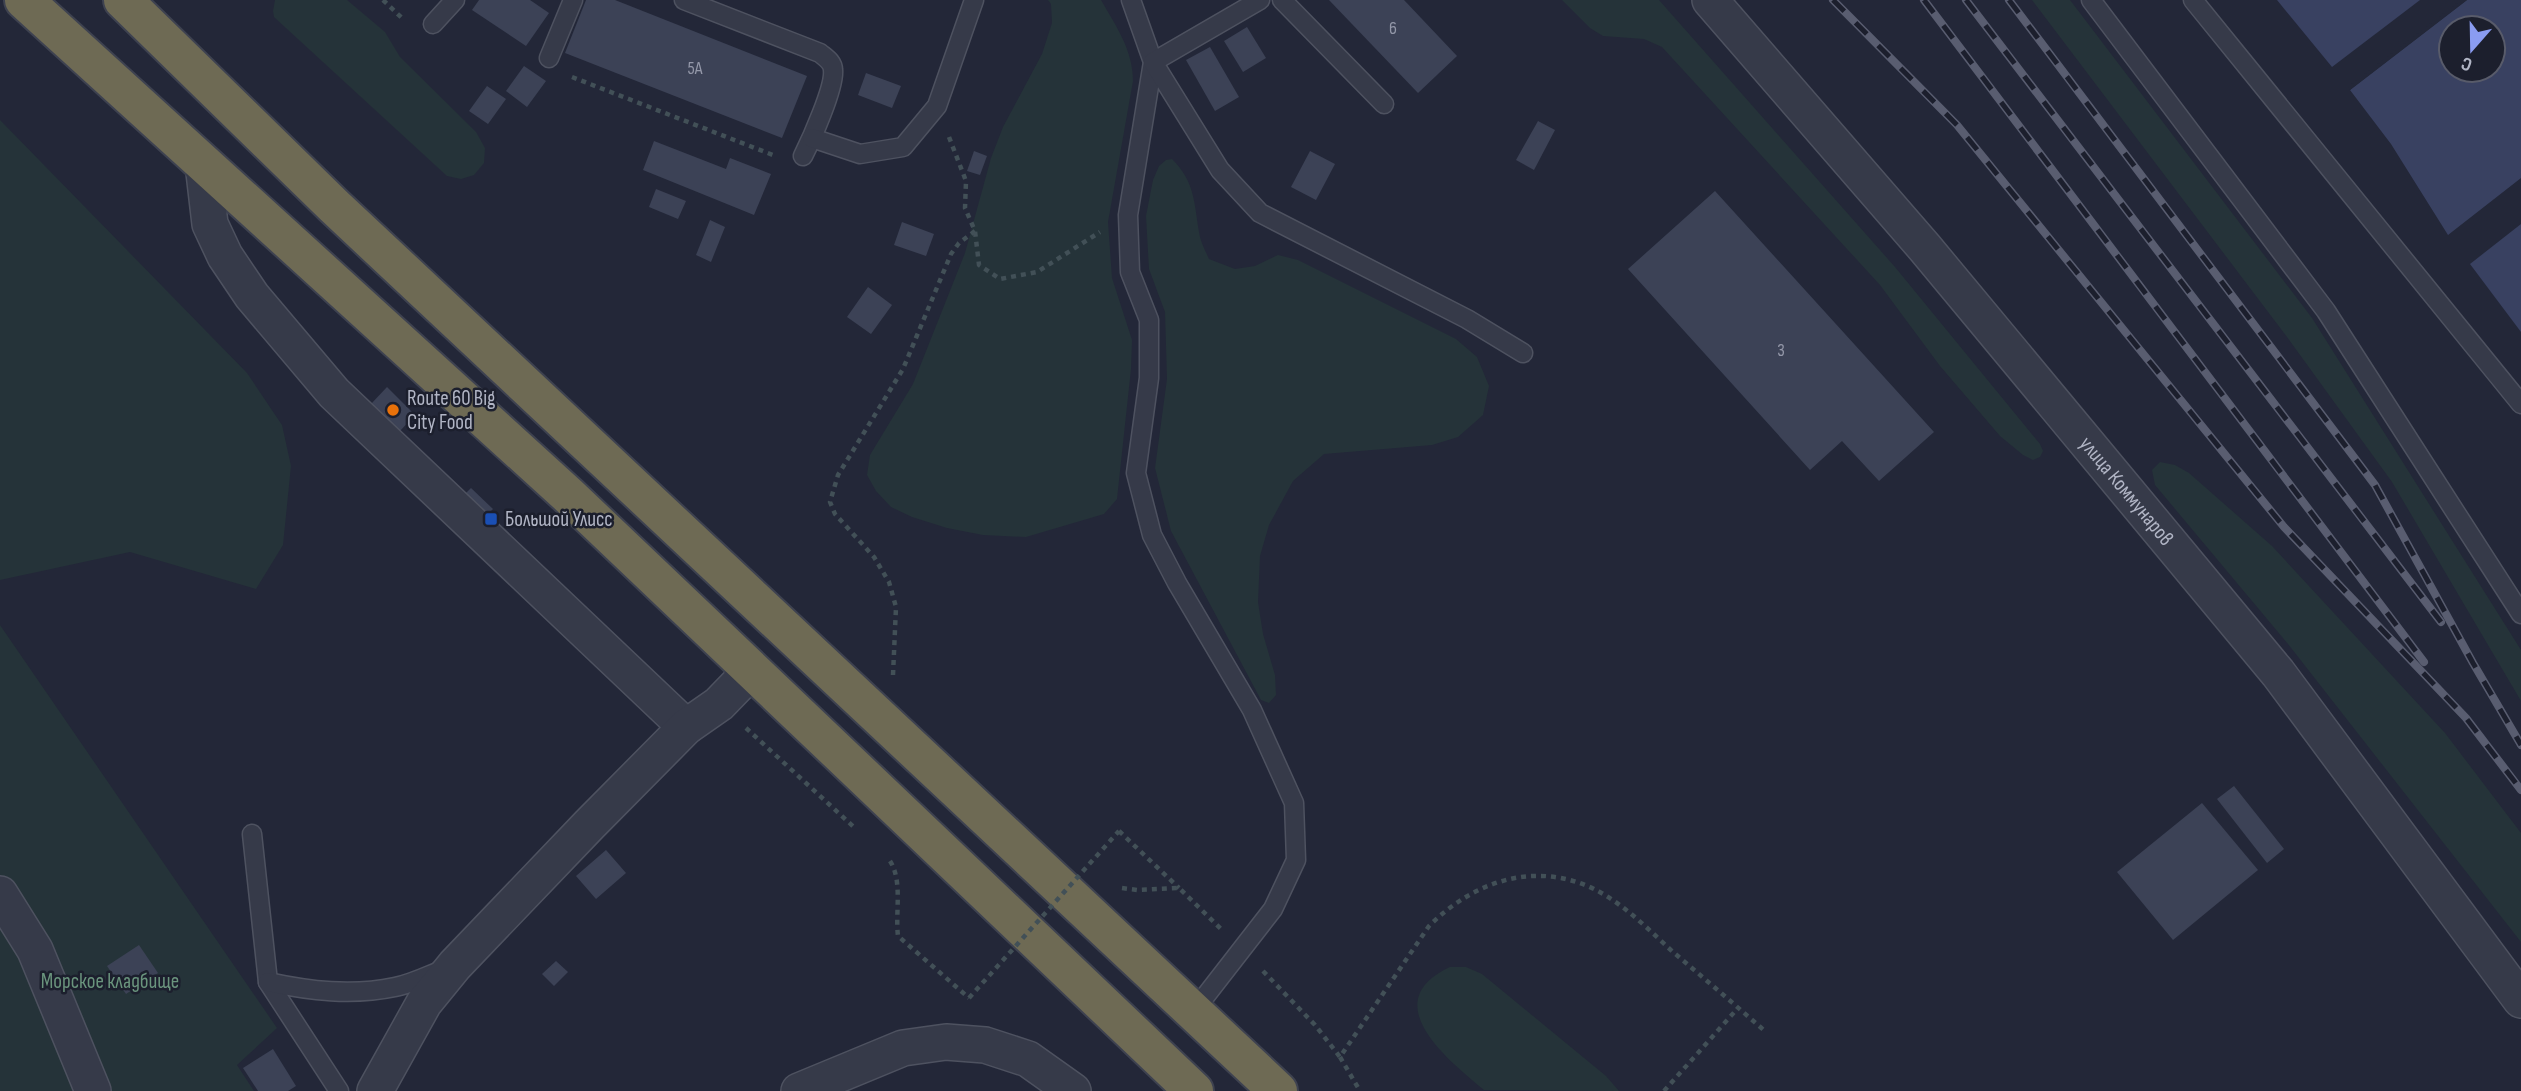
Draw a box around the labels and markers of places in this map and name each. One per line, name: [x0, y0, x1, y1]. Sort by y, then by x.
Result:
place label: Route 60 Big City Food: [407, 386, 496, 435]
marker: Route 60 Big City Food: [385, 402, 401, 418]
place label: Большой Улисс: [505, 507, 613, 532]
marker: Большой Улисс: [483, 511, 499, 527]

